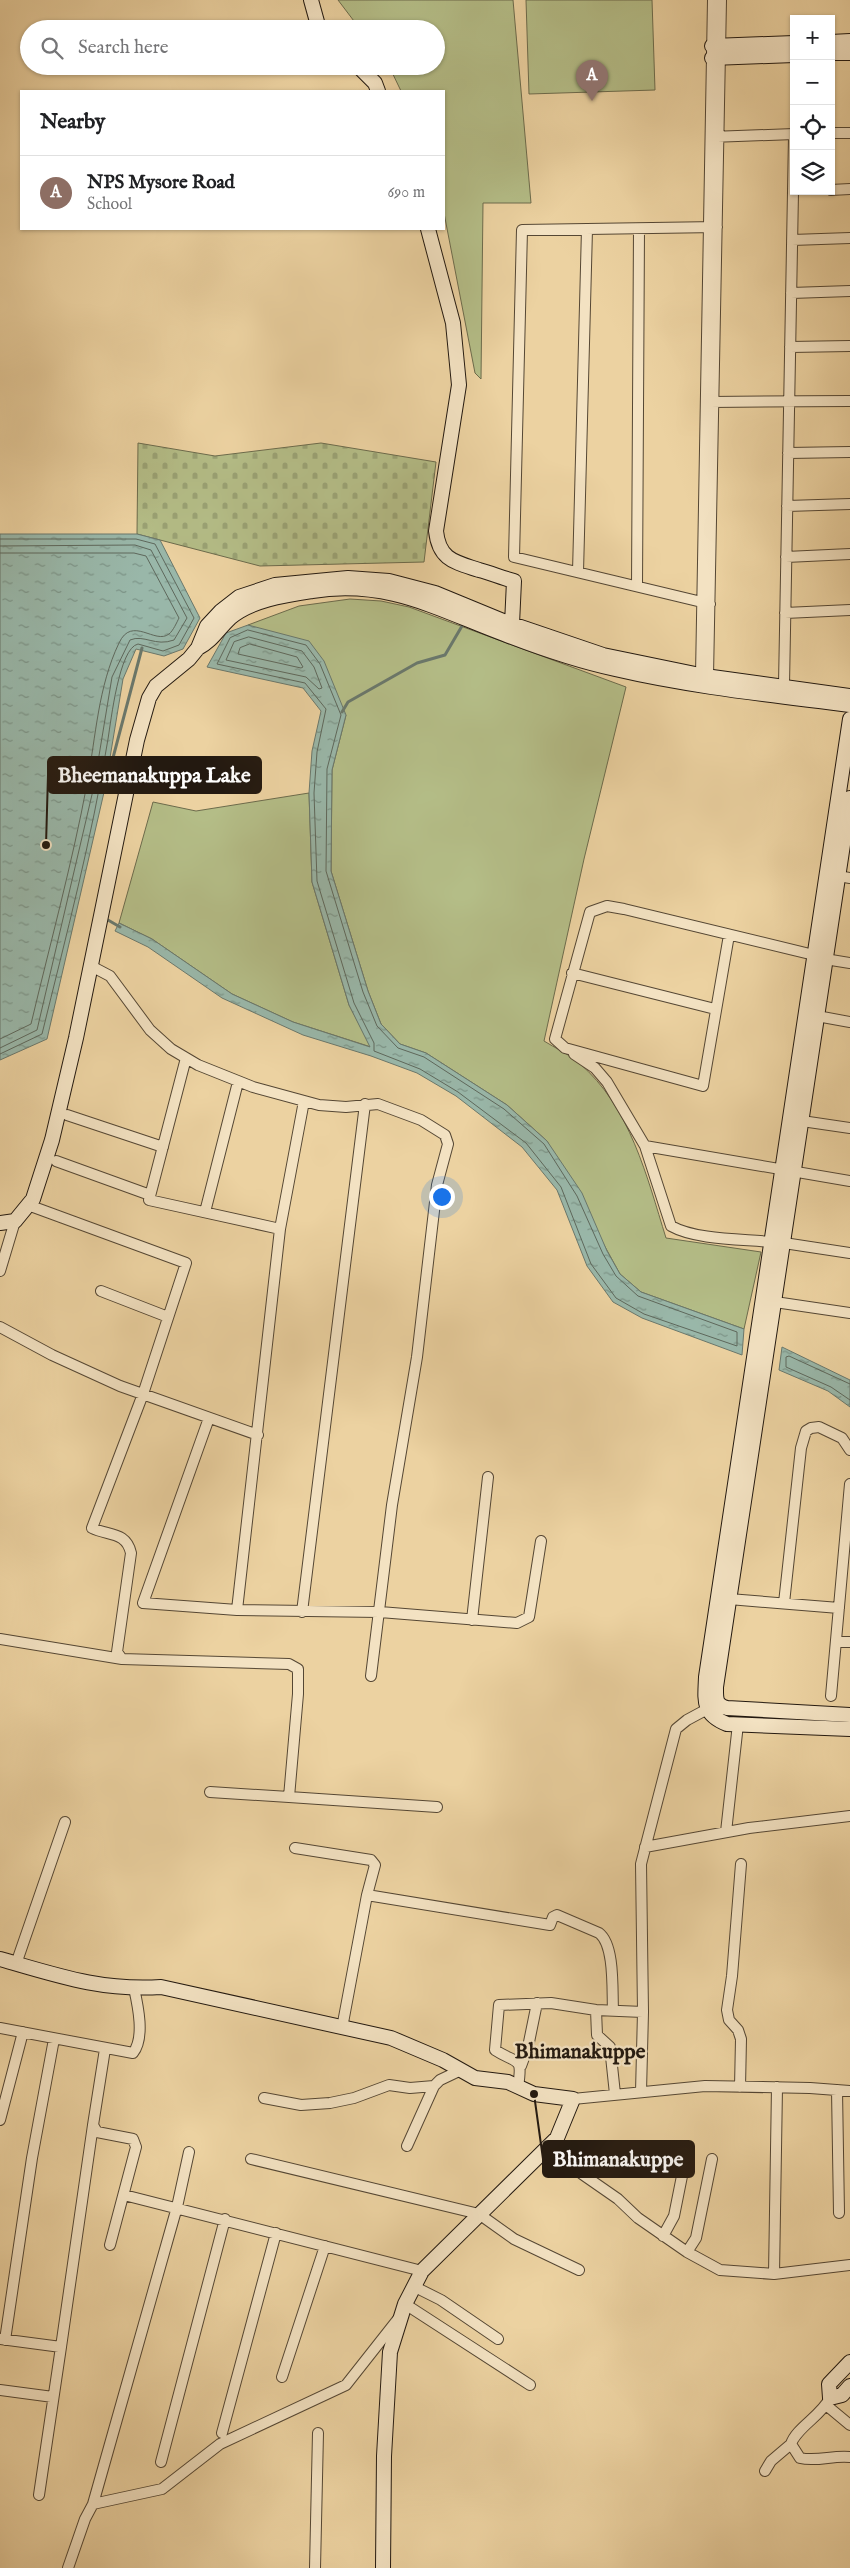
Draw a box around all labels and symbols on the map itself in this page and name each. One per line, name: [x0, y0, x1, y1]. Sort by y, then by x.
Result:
pin: A: [576, 60, 608, 101]
callout: Bheemanakuppa Lake: [48, 757, 261, 793]
text: Bheemanakuppa Lake: [57, 763, 251, 790]
your location: [429, 1184, 455, 1210]
district label: Bhimanakuppe: [515, 2039, 646, 2066]
callout: Bhimanakuppe: [543, 2141, 694, 2177]
text: Bhimanakuppe: [553, 2147, 684, 2174]

